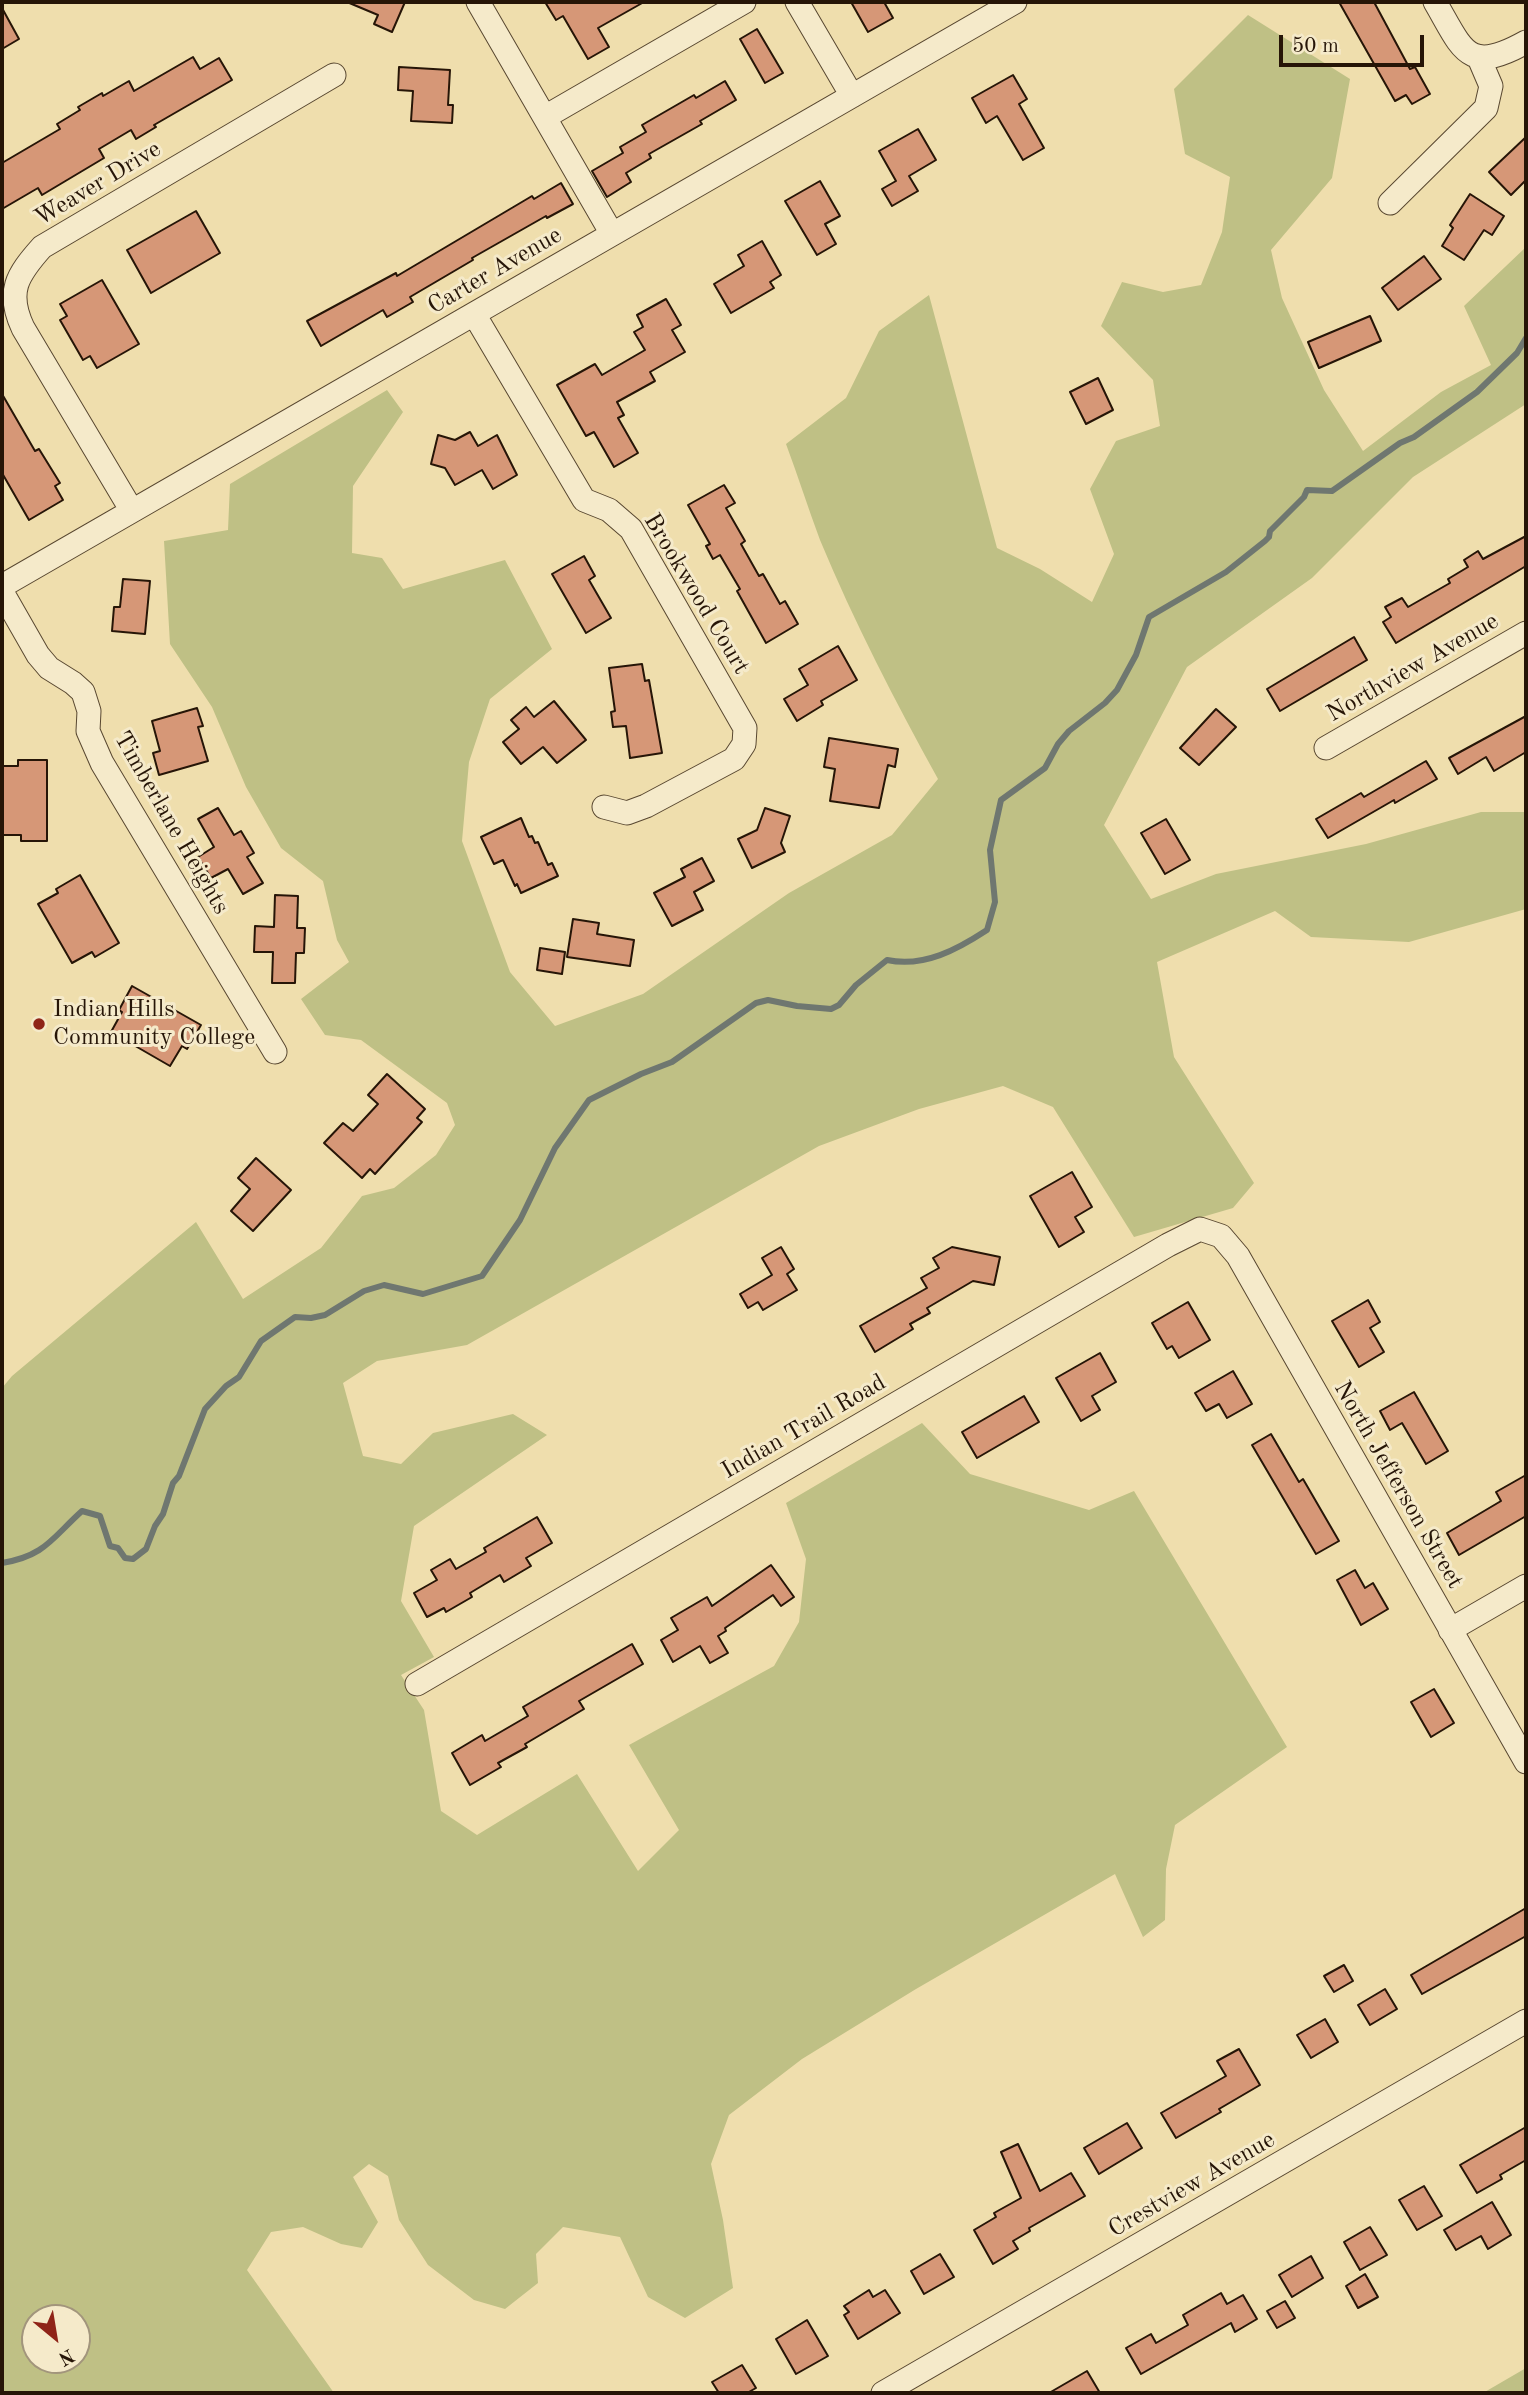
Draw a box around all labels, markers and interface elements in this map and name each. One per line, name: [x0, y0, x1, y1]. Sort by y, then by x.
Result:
scale bar: [1283, 21, 1428, 65]
text: 50 m: [1292, 36, 1339, 57]
street label: Weaver Drive: [30, 135, 166, 233]
street label: Carter Avenue: [423, 221, 567, 321]
street label: Brookwood Court: [637, 508, 755, 680]
street label: Northview Avenue: [1322, 607, 1504, 729]
street label: Timberlane Heights: [107, 727, 235, 919]
place label: Indian Hills Community College: [53, 996, 255, 1052]
marker: Indian Hills Community College: [31, 1016, 47, 1032]
street label: Indian Trail Road: [717, 1368, 891, 1486]
street label: North Jefferson Street: [1327, 1376, 1469, 1594]
street label: Crestview Avenue: [1104, 2126, 1280, 2244]
north arrow: [21, 2304, 91, 2374]
text: N: [55, 2344, 77, 2368]

